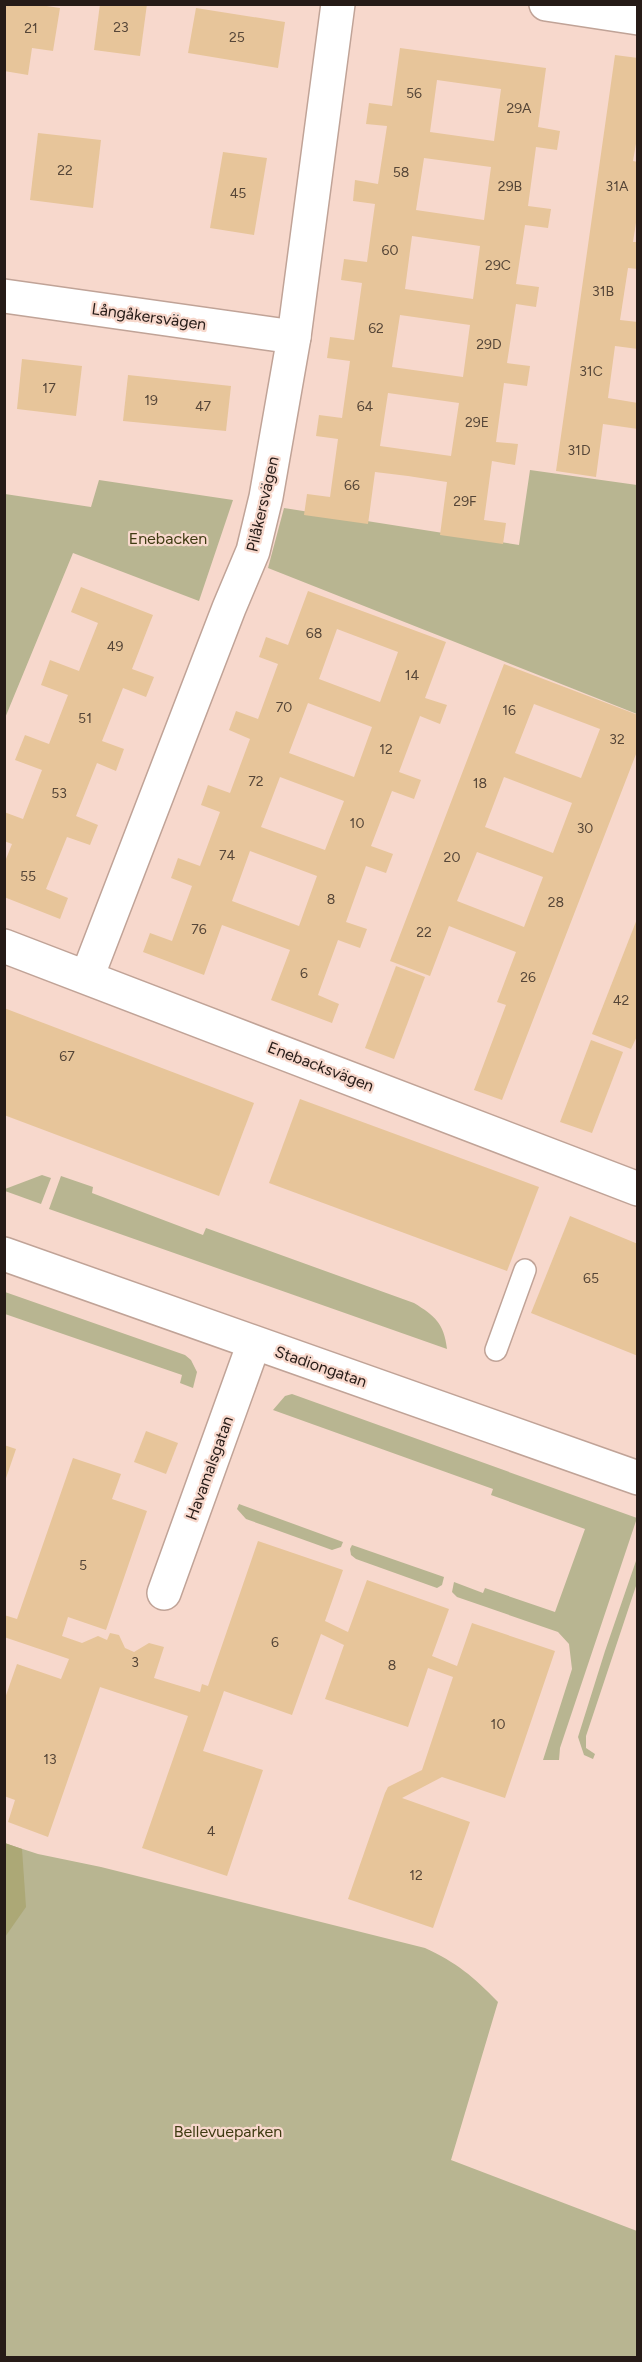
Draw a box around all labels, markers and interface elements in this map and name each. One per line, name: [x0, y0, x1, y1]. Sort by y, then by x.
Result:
house number: 23: [113, 19, 129, 36]
house number: 21: [24, 20, 38, 37]
house number: 25: [229, 29, 245, 46]
house number: 56: [406, 85, 422, 102]
house number: 29A: [506, 100, 532, 117]
house number: 22: [57, 162, 73, 179]
house number: 58: [393, 164, 409, 181]
house number: 29B: [498, 178, 522, 195]
house number: 31A: [606, 178, 629, 195]
house number: 45: [230, 185, 246, 202]
house number: 60: [382, 242, 398, 259]
house number: 29C: [485, 257, 511, 274]
house number: 31B: [592, 283, 614, 300]
street label: Långåkersvägen: [90, 299, 208, 334]
house number: 62: [368, 320, 384, 337]
house number: 29D: [476, 336, 502, 353]
house number: 31C: [579, 363, 603, 380]
house number: 17: [42, 380, 56, 397]
house number: 19: [144, 392, 158, 409]
house number: 47: [195, 398, 212, 415]
house number: 64: [357, 398, 374, 415]
house number: 29E: [465, 414, 489, 431]
house number: 31D: [567, 442, 591, 459]
street label: Pilåkersvägen: [242, 454, 283, 554]
house number: 66: [344, 477, 360, 494]
house number: 29F: [453, 493, 477, 510]
park label: Enebacken: [129, 529, 207, 548]
house number: 68: [306, 625, 322, 642]
house number: 49: [107, 638, 123, 655]
house number: 14: [405, 667, 420, 684]
house number: 70: [276, 699, 292, 716]
house number: 16: [502, 702, 516, 719]
house number: 51: [78, 710, 92, 727]
house number: 32: [609, 731, 625, 748]
house number: 12: [379, 741, 393, 758]
house number: 72: [248, 773, 264, 790]
house number: 18: [473, 775, 487, 792]
house number: 53: [51, 785, 67, 802]
house number: 10: [350, 815, 364, 832]
house number: 30: [577, 820, 593, 837]
house number: 74: [219, 847, 235, 864]
house number: 20: [444, 849, 460, 866]
house number: 55: [20, 868, 36, 885]
house number: 8: [327, 891, 335, 908]
house number: 28: [548, 894, 564, 911]
house number: 76: [191, 921, 207, 938]
house number: 22: [416, 924, 432, 941]
house number: 6: [300, 965, 308, 982]
house number: 26: [520, 969, 536, 986]
house number: 42: [613, 992, 629, 1009]
street label: Enebacksvägen: [265, 1038, 377, 1095]
house number: 67: [59, 1048, 75, 1065]
house number: 65: [583, 1270, 599, 1287]
street label: Stadiongatan: [272, 1342, 369, 1391]
street label: Havamalsgatan: [182, 1413, 237, 1523]
house number: 5: [79, 1557, 87, 1574]
house number: 6: [271, 1634, 279, 1651]
house number: 3: [131, 1654, 139, 1671]
house number: 8: [388, 1657, 396, 1674]
house number: 10: [491, 1716, 505, 1733]
house number: 13: [43, 1751, 57, 1768]
house number: 4: [207, 1823, 216, 1840]
house number: 12: [409, 1867, 423, 1884]
park label: Bellevueparken: [174, 2122, 282, 2141]

